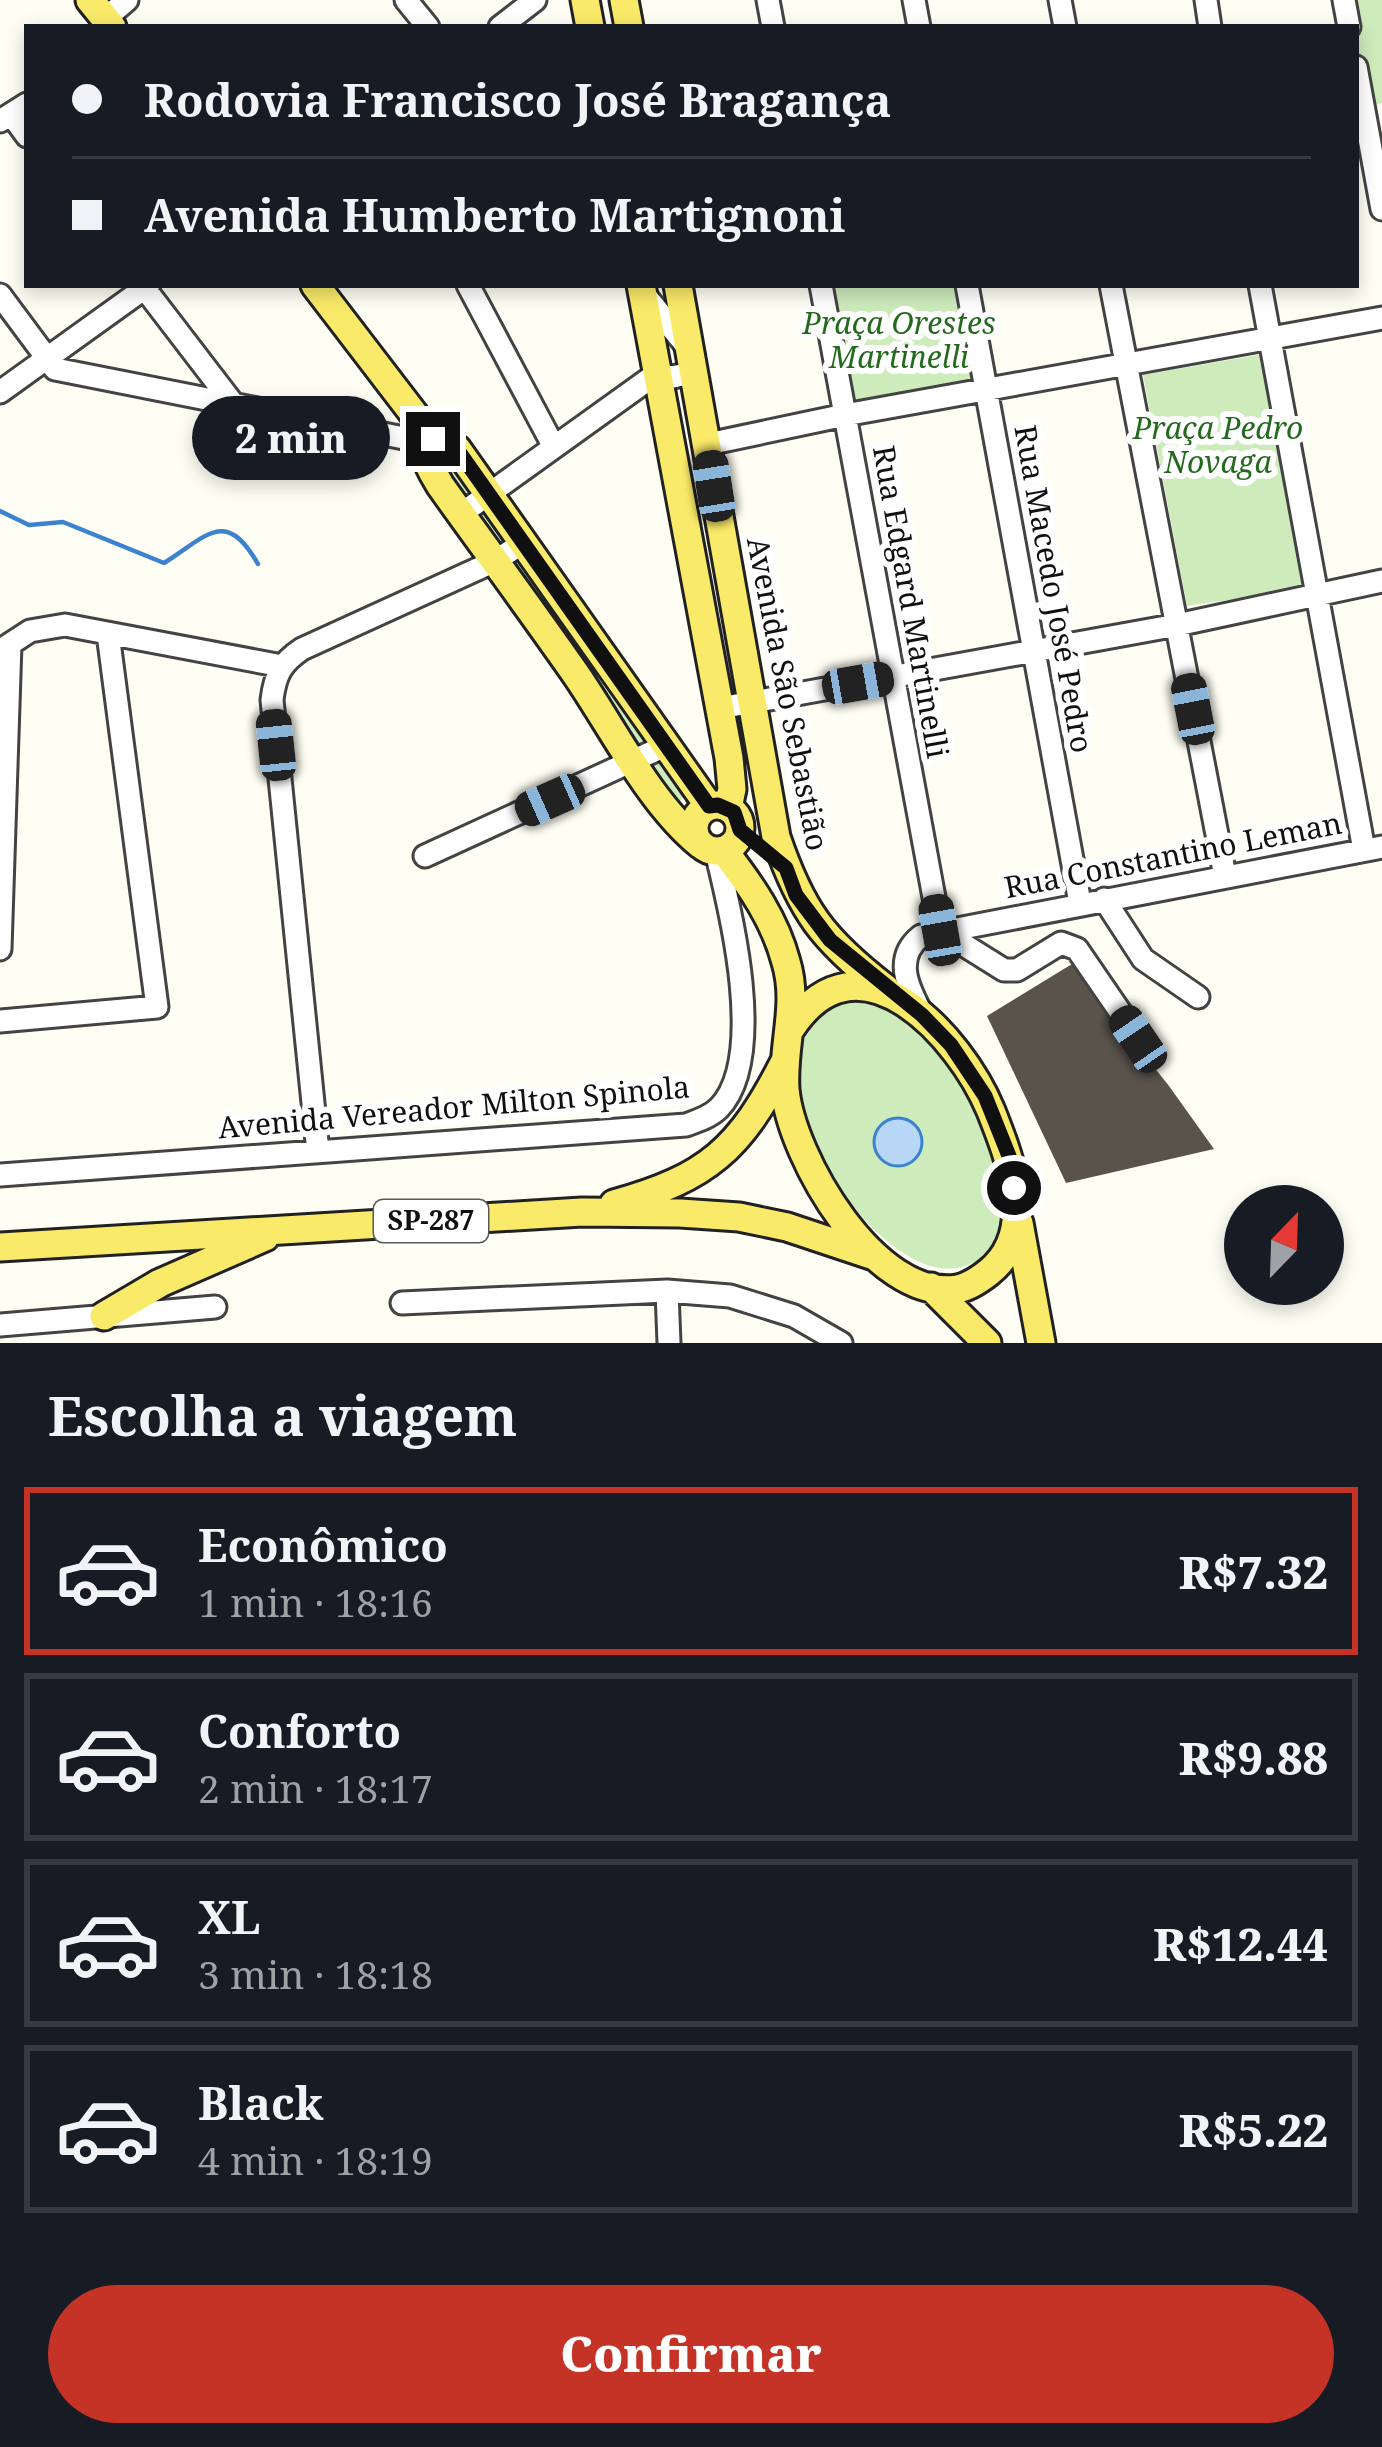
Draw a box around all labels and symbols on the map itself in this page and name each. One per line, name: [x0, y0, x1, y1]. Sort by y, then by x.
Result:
park label: Praça Orestes Martinelli: [801, 302, 996, 377]
callout: 2 min: [193, 397, 391, 481]
park label: Praça Pedro Novaga: [1132, 407, 1303, 482]
route end: [406, 412, 460, 466]
street label: Rua Macedo José Pedro: [1005, 422, 1104, 756]
street label: Rua Edgard Martinelli: [864, 442, 959, 762]
car: [691, 448, 737, 524]
street label: Avenida São Sebastião: [738, 533, 839, 854]
car: [819, 659, 897, 707]
car: [1168, 670, 1218, 748]
car: [254, 707, 298, 783]
car: [510, 769, 590, 831]
street label: Rua Constantino Leman: [1001, 802, 1345, 907]
car: [916, 891, 964, 969]
car: [1103, 999, 1173, 1079]
street label: Avenida Vereador Milton Spinola: [216, 1065, 691, 1148]
route start: [987, 1161, 1041, 1215]
north arrow: [1224, 1185, 1344, 1305]
road number: SP-287: [374, 1200, 488, 1242]

